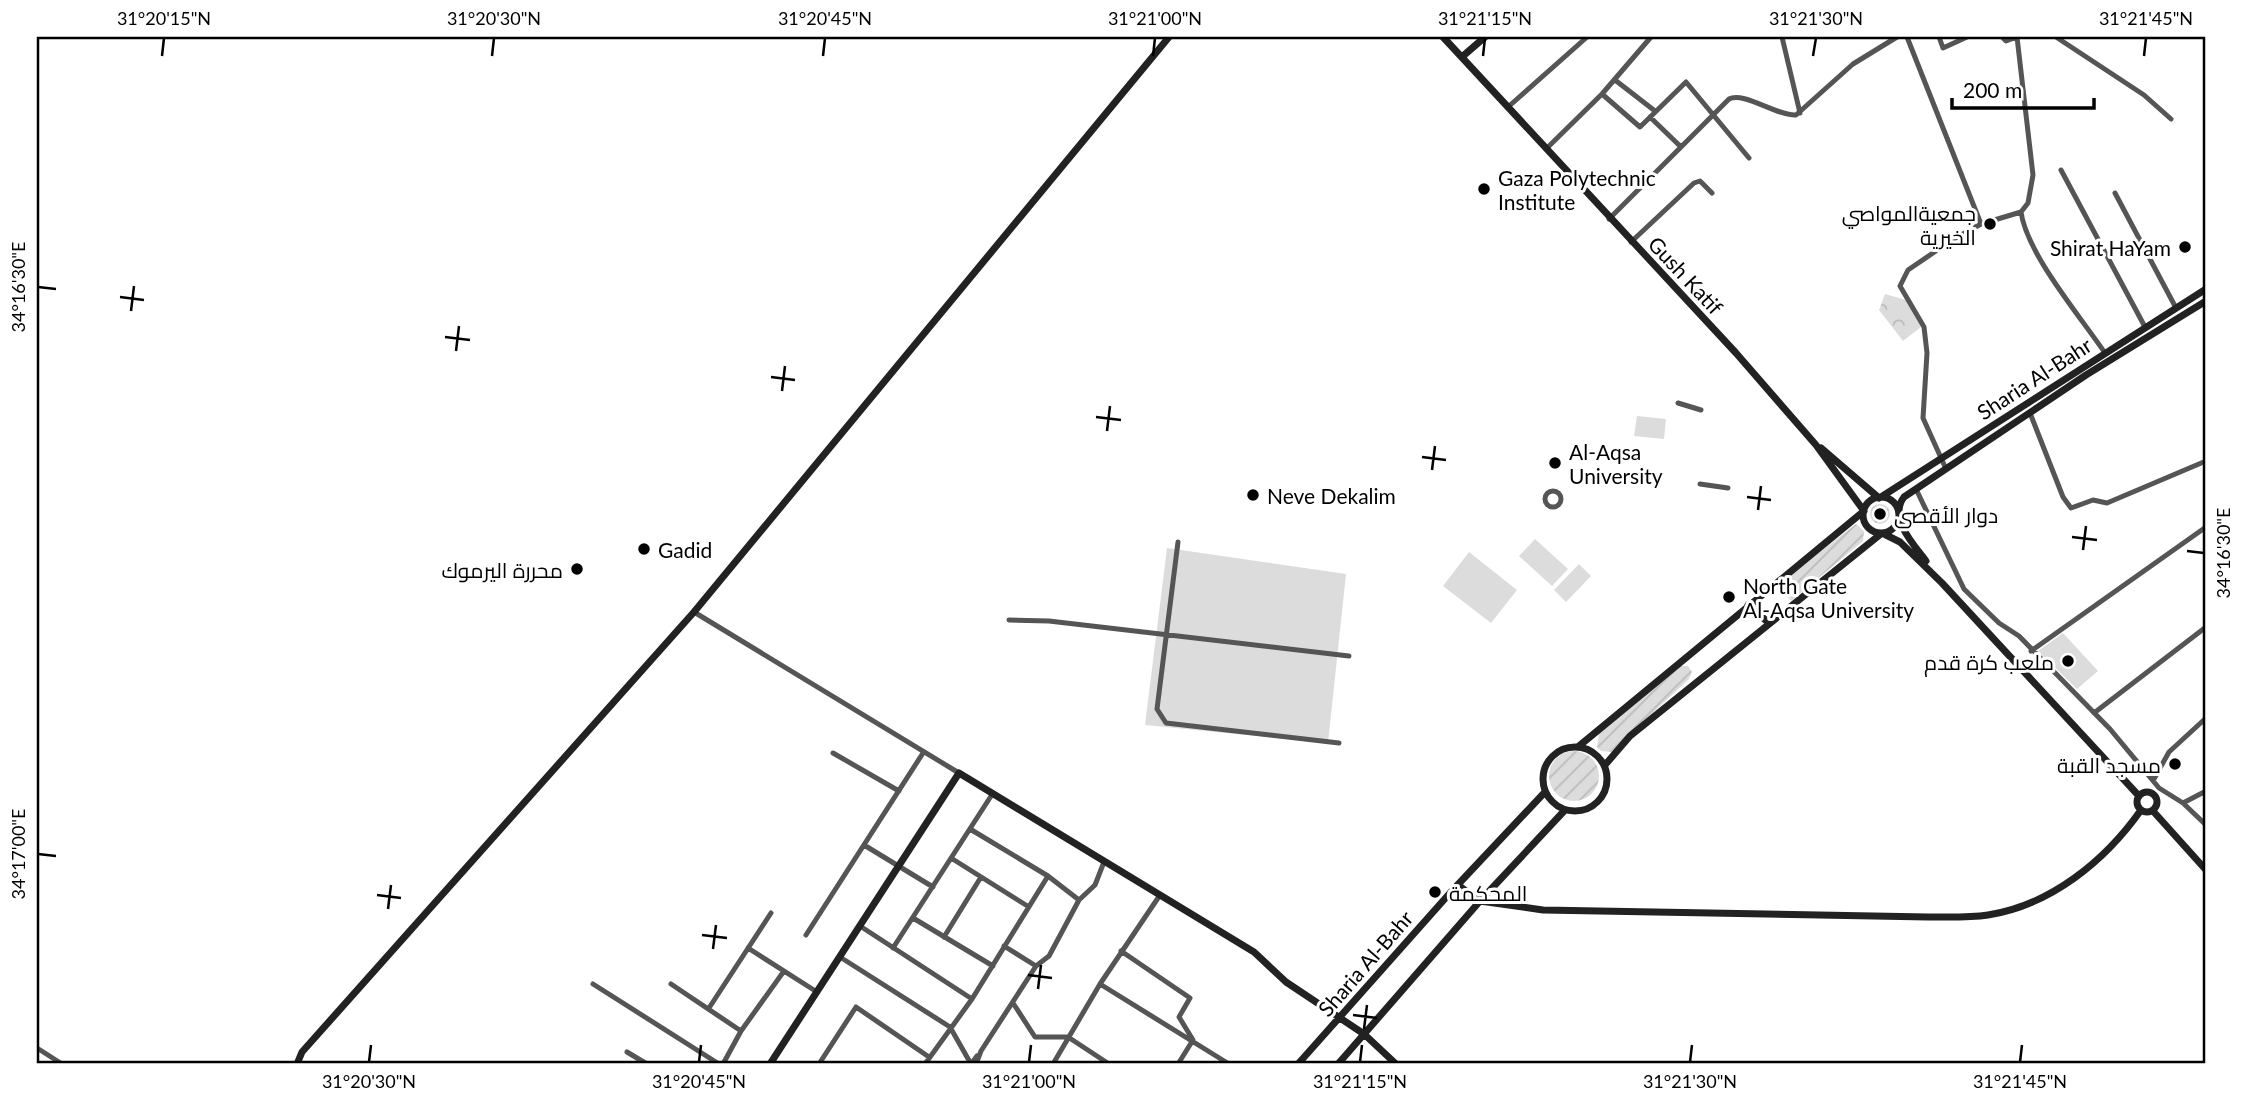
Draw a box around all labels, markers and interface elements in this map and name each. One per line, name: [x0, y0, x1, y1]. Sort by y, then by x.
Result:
text: 31°20'15"N: [117, 7, 211, 29]
text: 31°20'30"N: [447, 7, 541, 29]
text: 31°20'45"N: [778, 7, 872, 29]
text: 31°21'00"N: [1108, 7, 1202, 29]
text: 31°21'15"N: [1438, 7, 1532, 29]
text: 31°21'30"N: [1769, 7, 1863, 29]
text: 31°21'45"N: [2099, 7, 2193, 29]
scale bar: [1952, 66, 2094, 110]
text: 200 m: [1963, 77, 2022, 102]
place label: Gaza Polytechnic Institute: [1498, 165, 1656, 214]
marker: Gaza Polytechnic Institute: [1476, 181, 1492, 197]
place label: جمعيةالمواصي الخيرية: [1842, 200, 1976, 250]
marker: جمعيةالمواصي الخيرية: [1982, 216, 1998, 232]
street label: Gush Katif: [1644, 231, 1729, 320]
place label: Shirat HaYam: [2050, 235, 2171, 260]
marker: Shirat HaYam: [2177, 239, 2193, 255]
text: 34°16'30"E: [7, 242, 29, 332]
street label: Sharia Al-Bahr: [1972, 332, 2096, 424]
place label: Al-Aqsa University: [1569, 439, 1663, 488]
marker: Al-Aqsa University: [1547, 455, 1563, 471]
place label: Neve Dekalim: [1267, 483, 1396, 508]
marker: Neve Dekalim: [1245, 487, 1261, 503]
place label: دوار الأقصى: [1894, 502, 1998, 529]
marker: دوار الأقصى: [1872, 506, 1888, 522]
text: 34°16'30"E: [2212, 508, 2234, 598]
place label: Gadid: [658, 537, 712, 562]
marker: Gadid: [636, 541, 652, 557]
place label: محررة اليرموك: [441, 557, 563, 583]
marker: محررة اليرموك: [569, 561, 585, 577]
place label: North Gate Al-Aqsa University: [1743, 573, 1914, 622]
marker: North Gate Al-Aqsa University: [1721, 589, 1737, 605]
place label: ملعب كرة قدم: [1924, 649, 2054, 677]
marker: ملعب كرة قدم: [2060, 653, 2076, 669]
place label: مسجد القبة: [2057, 752, 2161, 777]
marker: مسجد القبة: [2167, 756, 2183, 772]
text: 34°17'00"E: [7, 809, 29, 899]
place label: المحكمة: [1449, 880, 1527, 905]
marker: المحكمة: [1427, 884, 1443, 900]
street label: Sharia Al-Bahr: [1312, 905, 1418, 1021]
text: 31°20'30"N: [322, 1070, 416, 1092]
text: 31°20'45"N: [652, 1070, 746, 1092]
text: 31°21'00"N: [982, 1070, 1076, 1092]
text: 31°21'15"N: [1313, 1070, 1407, 1092]
text: 31°21'30"N: [1643, 1070, 1737, 1092]
text: 31°21'45"N: [1973, 1070, 2067, 1092]

